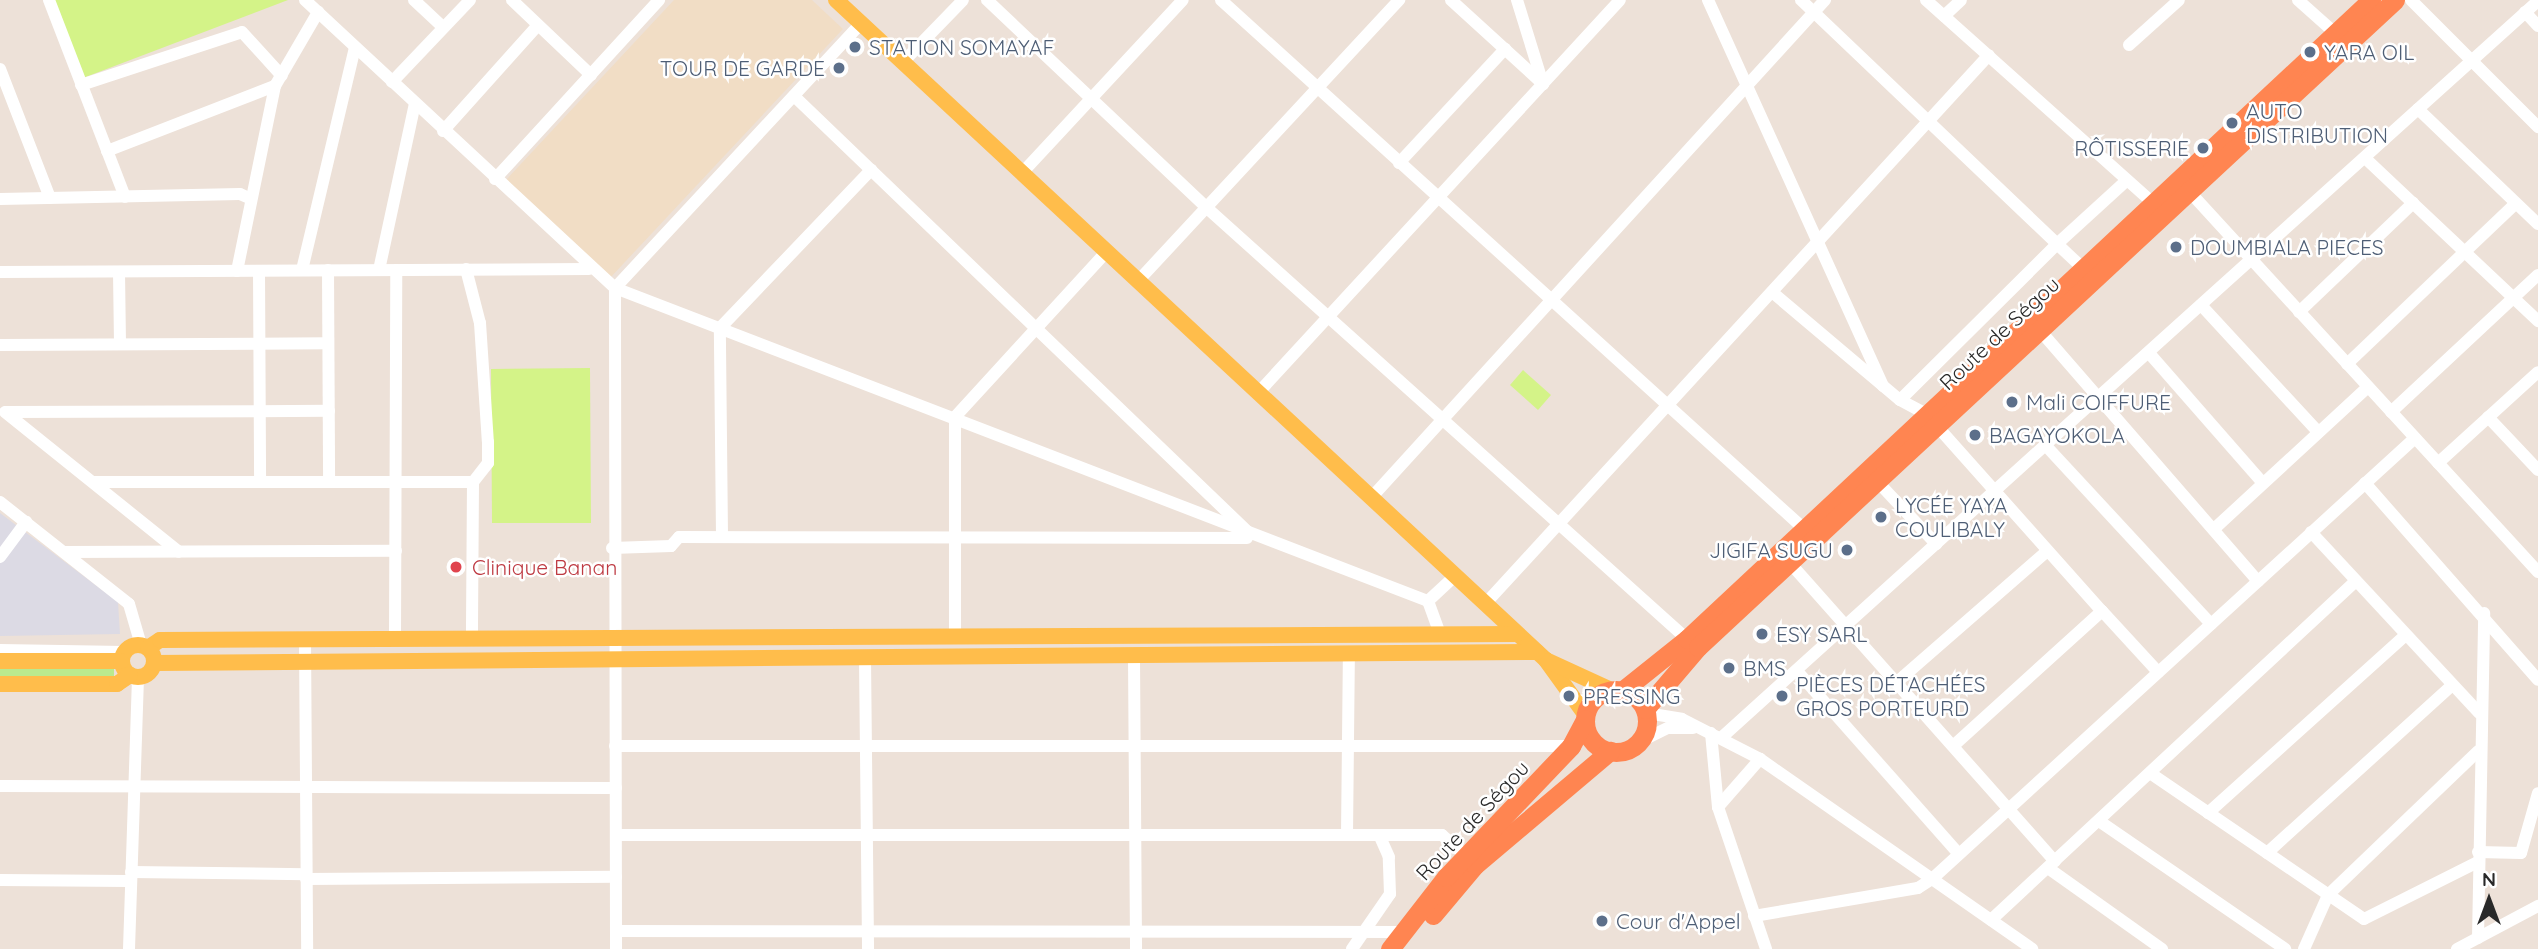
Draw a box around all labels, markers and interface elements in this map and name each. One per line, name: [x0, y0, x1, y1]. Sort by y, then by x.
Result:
place label: STATION SOMAYAF: [869, 34, 1054, 60]
marker: STATION SOMAYAF: [847, 39, 863, 55]
place label: YARA OIL: [2324, 39, 2414, 65]
marker: YARA OIL: [2302, 44, 2318, 60]
place label: TOUR DE GARDE: [660, 55, 825, 81]
marker: TOUR DE GARDE: [831, 60, 847, 76]
place label: AUTO DISTRIBUTION: [2246, 98, 2388, 148]
marker: AUTO DISTRIBUTION: [2224, 115, 2240, 131]
place label: RÔTISSERIE: [2074, 135, 2189, 161]
marker: RÔTISSERIE: [2195, 140, 2211, 156]
place label: DOUMBIALA PIECES: [2190, 234, 2384, 260]
marker: DOUMBIALA PIECES: [2168, 239, 2184, 255]
street label: Route de Ségou: [1934, 271, 2064, 395]
place label: Mali COIFFURE: [2026, 389, 2171, 415]
marker: Mali COIFFURE: [2004, 394, 2020, 410]
place label: BAGAYOKOLA: [1989, 422, 2125, 448]
marker: BAGAYOKOLA: [1967, 427, 1983, 443]
place label: LYCÉE YAYA COULIBALY: [1895, 492, 2007, 542]
marker: LYCÉE YAYA COULIBALY: [1873, 509, 1889, 525]
place label: JIGIFA SUGU: [1709, 537, 1833, 563]
marker: JIGIFA SUGU: [1839, 542, 1855, 558]
place label: Clinique Banan: [472, 554, 617, 580]
marker: Clinique Banan: [446, 557, 466, 577]
place label: ESY SARL: [1776, 621, 1868, 647]
marker: ESY SARL: [1754, 626, 1770, 642]
place label: BMS: [1743, 655, 1786, 681]
marker: BMS: [1721, 660, 1737, 676]
place label: PIÈCES DÉTACHÉES GROS PORTEURD: [1796, 671, 1986, 721]
place label: PRESSING: [1583, 683, 1680, 709]
marker: PRESSING: [1561, 688, 1577, 704]
marker: PIÈCES DÉTACHÉES GROS PORTEURD: [1774, 688, 1790, 704]
street label: Route de Ségou: [1410, 755, 1534, 885]
north arrow: [2454, 865, 2524, 935]
text: N: [2482, 867, 2496, 891]
place label: Cour d'Appel: [1616, 908, 1741, 934]
marker: Cour d'Appel: [1594, 913, 1610, 929]

